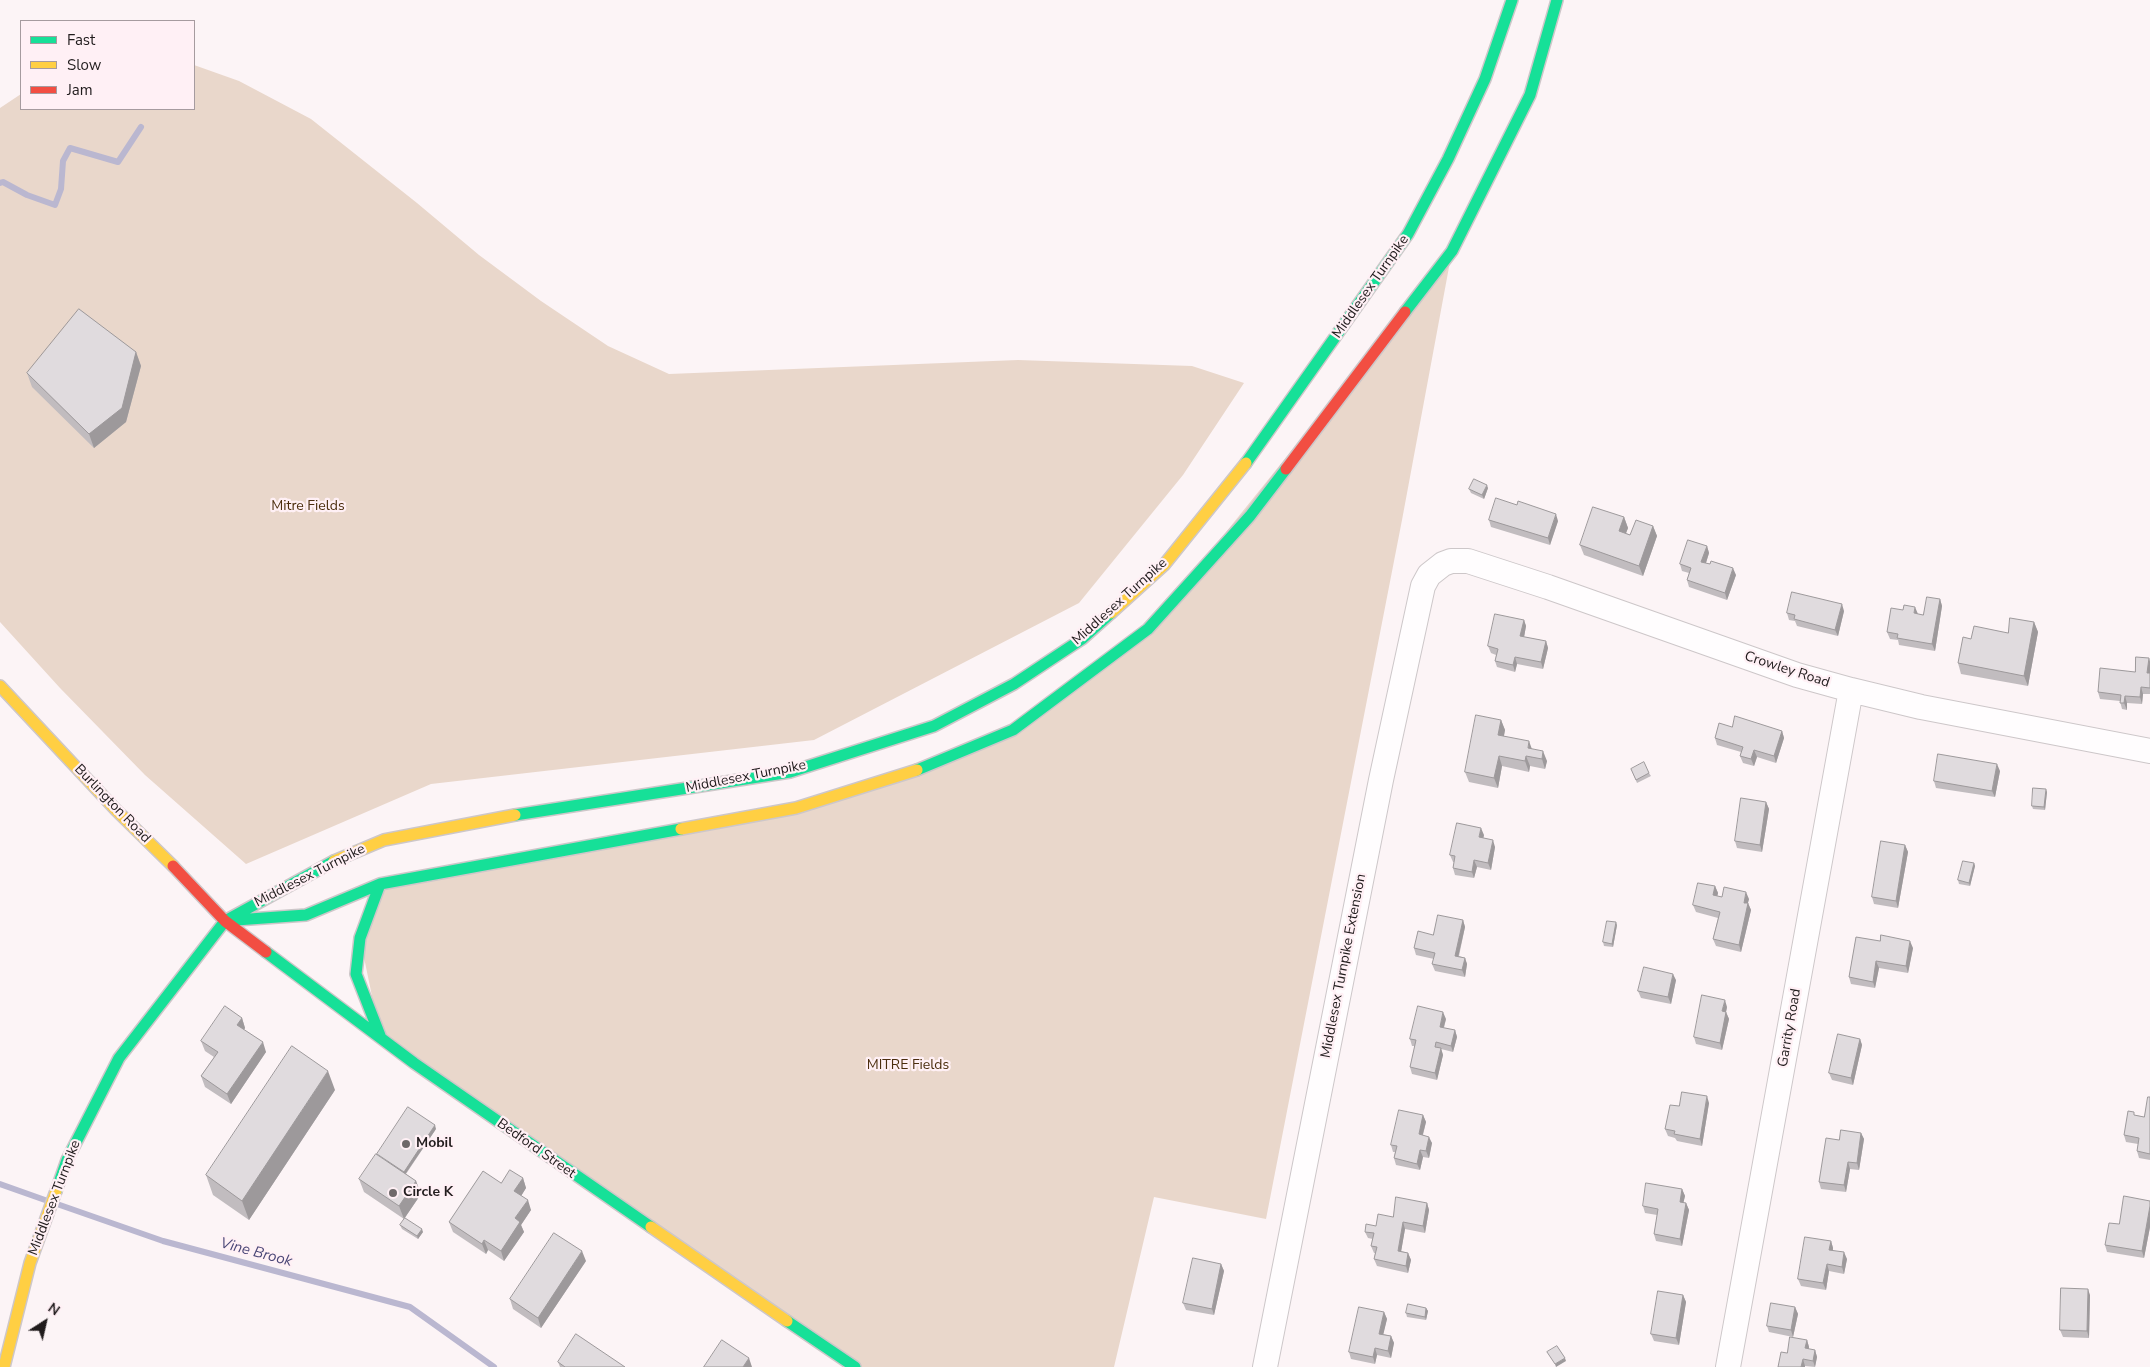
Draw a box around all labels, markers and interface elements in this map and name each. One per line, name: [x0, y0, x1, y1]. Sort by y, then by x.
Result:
legend: [20, 20, 195, 110]
text: Fast: [67, 30, 95, 50]
text: Slow: [67, 55, 101, 75]
text: Jam: [67, 80, 93, 100]
street label: Middlesex Turnpike: [1329, 232, 1413, 342]
park label: Mitre Fields: [271, 499, 345, 515]
street label: Middlesex Turnpike: [1069, 555, 1171, 649]
street label: Crowley Road: [1742, 648, 1832, 692]
street label: Middlesex Turnpike: [684, 757, 808, 797]
street label: Burlington Road: [70, 761, 154, 847]
street label: Middlesex Turnpike: [252, 841, 368, 911]
street label: Middlesex Turnpike Extension: [1318, 873, 1370, 1059]
street label: Garrity Road: [1775, 988, 1805, 1068]
park label: MITRE Fields: [867, 1058, 949, 1074]
street label: Bedford Street: [493, 1116, 579, 1182]
place label: Mobil: [416, 1136, 453, 1152]
street label: Middlesex Turnpike: [25, 1138, 85, 1258]
marker: Mobil: [400, 1138, 412, 1150]
place label: Circle K: [403, 1185, 453, 1201]
marker: Circle K: [387, 1187, 399, 1199]
water label: Vine Brook: [218, 1235, 294, 1271]
north arrow: [20, 1297, 70, 1347]
text: N: [44, 1299, 64, 1320]

